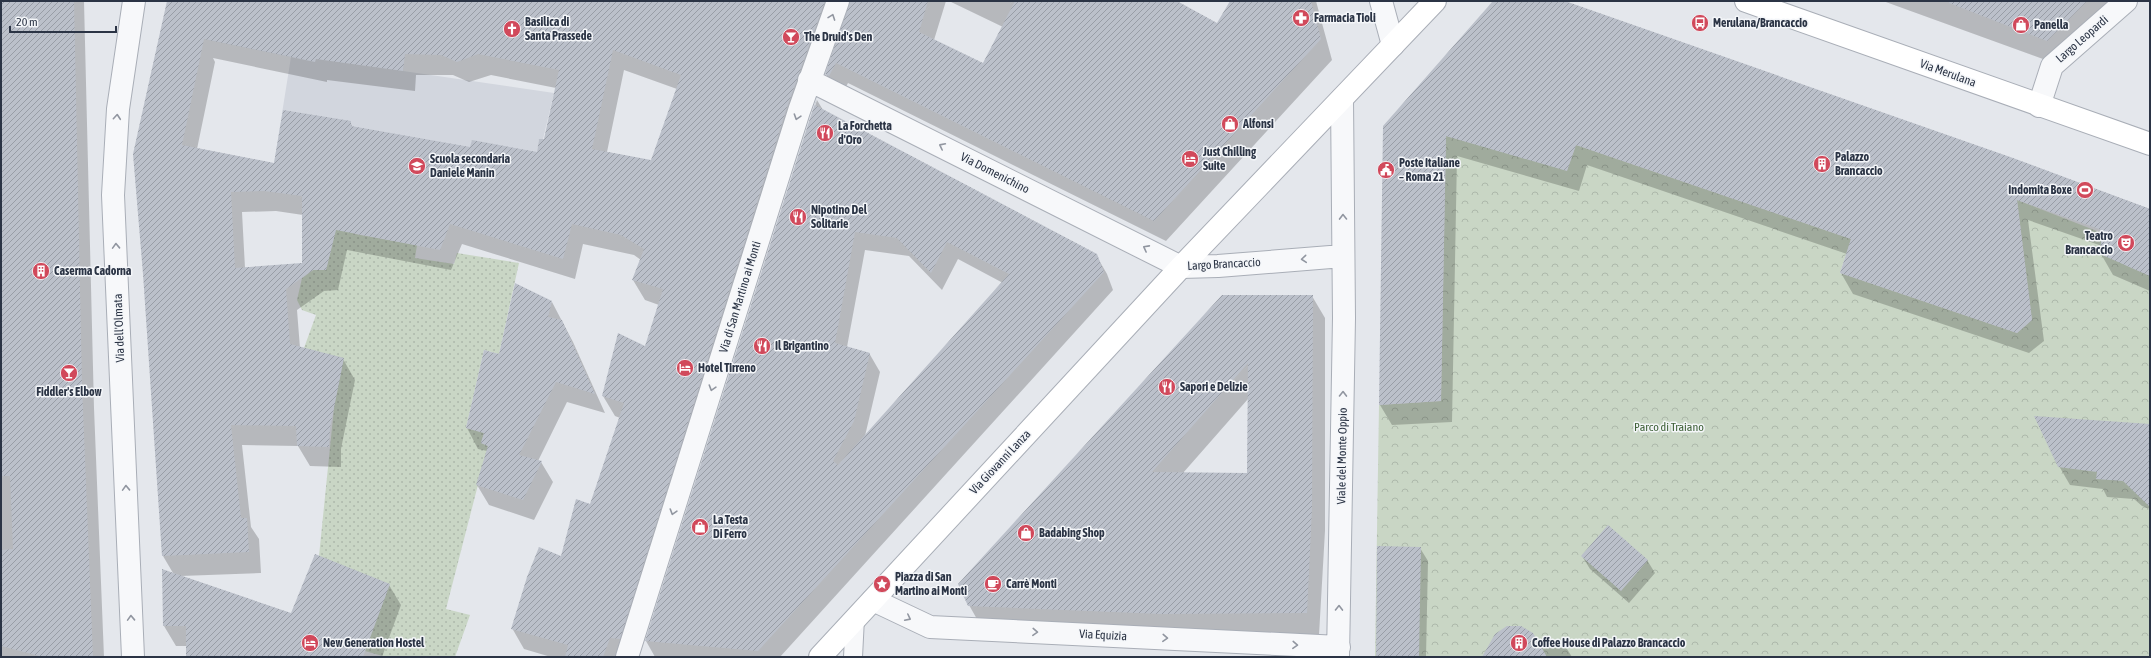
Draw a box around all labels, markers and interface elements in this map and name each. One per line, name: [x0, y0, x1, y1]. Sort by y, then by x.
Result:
scale bar: [10, 8, 116, 34]
pharmacy icon: Farmacia Tioli: [1291, 8, 1311, 28]
place label: Farmacia Tioli: [1314, 11, 1376, 25]
bus stop icon: Merulana/Brancaccio: [1690, 13, 1710, 33]
street label: Largo Leopardi: [2053, 13, 2111, 65]
one-way arrow: [828, 14, 836, 21]
text: 20 m: [16, 15, 38, 29]
place label: Basilica di Santa Prassede: [525, 15, 592, 43]
shop icon: Panella: [2011, 15, 2031, 35]
place label: Merulana/Brancaccio: [1713, 16, 1808, 30]
place label: Panella: [2034, 18, 2069, 32]
church icon: Basilica di Santa Prassede: [502, 19, 522, 39]
bar icon: The Druid's Den: [781, 27, 801, 47]
place label: The Druid's Den: [804, 30, 872, 44]
street label: Via Merulana: [1918, 56, 1978, 90]
one-way arrow: [112, 113, 121, 120]
one-way arrow: [793, 113, 802, 120]
shop icon: Alfonsi: [1220, 114, 1240, 134]
place label: Alfonsi: [1242, 117, 1274, 131]
place label: La Forchetta d'Oro: [838, 119, 892, 147]
restaurant icon: La Forchetta d'Oro: [815, 123, 835, 143]
one-way arrow: [939, 143, 947, 151]
place label: Just Chilling Suite: [1202, 145, 1257, 173]
hotel icon: Just Chilling Suite: [1180, 149, 1200, 169]
street label: Via Domenichino: [958, 150, 1032, 197]
place label: Palazzo Brancaccio: [1835, 150, 1883, 178]
place label: Scuola secondaria Daniele Manin: [430, 152, 510, 180]
building icon: Palazzo Brancaccio: [1812, 154, 1832, 174]
school or university icon: Scuola secondaria Daniele Manin: [407, 156, 427, 176]
place label: Poste Italiane – Roma 21: [1399, 156, 1461, 184]
public building icon: Poste Italiane – Roma 21: [1376, 160, 1396, 180]
sports icon: Indomita Boxe: [2075, 180, 2095, 200]
place label: Indomita Boxe: [2008, 183, 2073, 197]
place label: Nipotino Del Solitarie: [811, 203, 868, 231]
restaurant icon: Nipotino Del Solitarie: [788, 207, 808, 227]
one-way arrow: [1339, 214, 1347, 220]
place label: Teatro Brancaccio: [2065, 229, 2113, 257]
theatre icon: Teatro Brancaccio: [2116, 233, 2136, 253]
street label: Via di San Martino ai Monti: [716, 239, 764, 355]
one-way arrow: [111, 243, 120, 249]
one-way arrow: [1143, 246, 1150, 253]
one-way arrow: [1301, 254, 1307, 263]
street label: Largo Brancaccio: [1187, 255, 1261, 273]
building icon: Caserma Cadorna: [31, 261, 51, 281]
place label: Caserma Cadorna: [54, 264, 132, 278]
street label: Via dell'Olmata: [111, 293, 127, 363]
restaurant icon: Il Brigantino: [752, 336, 772, 356]
place label: Il Brigantino: [775, 339, 829, 353]
hotel icon: Hotel Tirreno: [675, 358, 695, 378]
place label: Hotel Tirreno: [698, 361, 756, 375]
bar icon: Fiddler's Elbow: [59, 363, 79, 383]
restaurant icon: Sapori e Delizie: [1157, 377, 1177, 397]
place label: Sapori e Delizie: [1180, 380, 1248, 394]
one-way arrow: [708, 384, 717, 391]
place label: Fiddler's Elbow: [36, 385, 103, 399]
one-way arrow: [1338, 391, 1347, 397]
street label: Viale del Monte Oppio: [1334, 407, 1350, 505]
park label: Parco di Traiano: [1634, 420, 1704, 434]
street label: Via Giovanni Lanza: [967, 427, 1033, 497]
one-way arrow: [121, 485, 130, 491]
one-way arrow: [669, 508, 678, 515]
place label: La Testa Di Ferro: [713, 513, 749, 541]
shop icon: La Testa Di Ferro: [690, 517, 710, 537]
shop icon: Badabing Shop: [1016, 523, 1036, 543]
place label: Badabing Shop: [1039, 526, 1105, 540]
place label: Piazza di San Martino ai Monti: [895, 570, 967, 598]
place icon: Piazza di San Martino ai Monti: [872, 574, 892, 594]
cafe icon: Carrè Monti: [983, 574, 1003, 594]
place label: Carrè Monti: [1006, 577, 1057, 591]
one-way arrow: [1335, 605, 1343, 611]
one-way arrow: [903, 613, 911, 620]
one-way arrow: [127, 615, 135, 621]
street label: Via Equizia: [1079, 627, 1127, 643]
one-way arrow: [1032, 628, 1038, 636]
hotel icon: New Generation Hostel: [300, 633, 320, 653]
building icon: Coffee House di Palazzo Brancaccio: [1509, 633, 1529, 653]
one-way arrow: [1162, 634, 1168, 643]
place label: New Generation Hostel: [323, 636, 425, 650]
place label: Coffee House di Palazzo Brancaccio: [1532, 636, 1686, 650]
one-way arrow: [1292, 640, 1298, 649]

